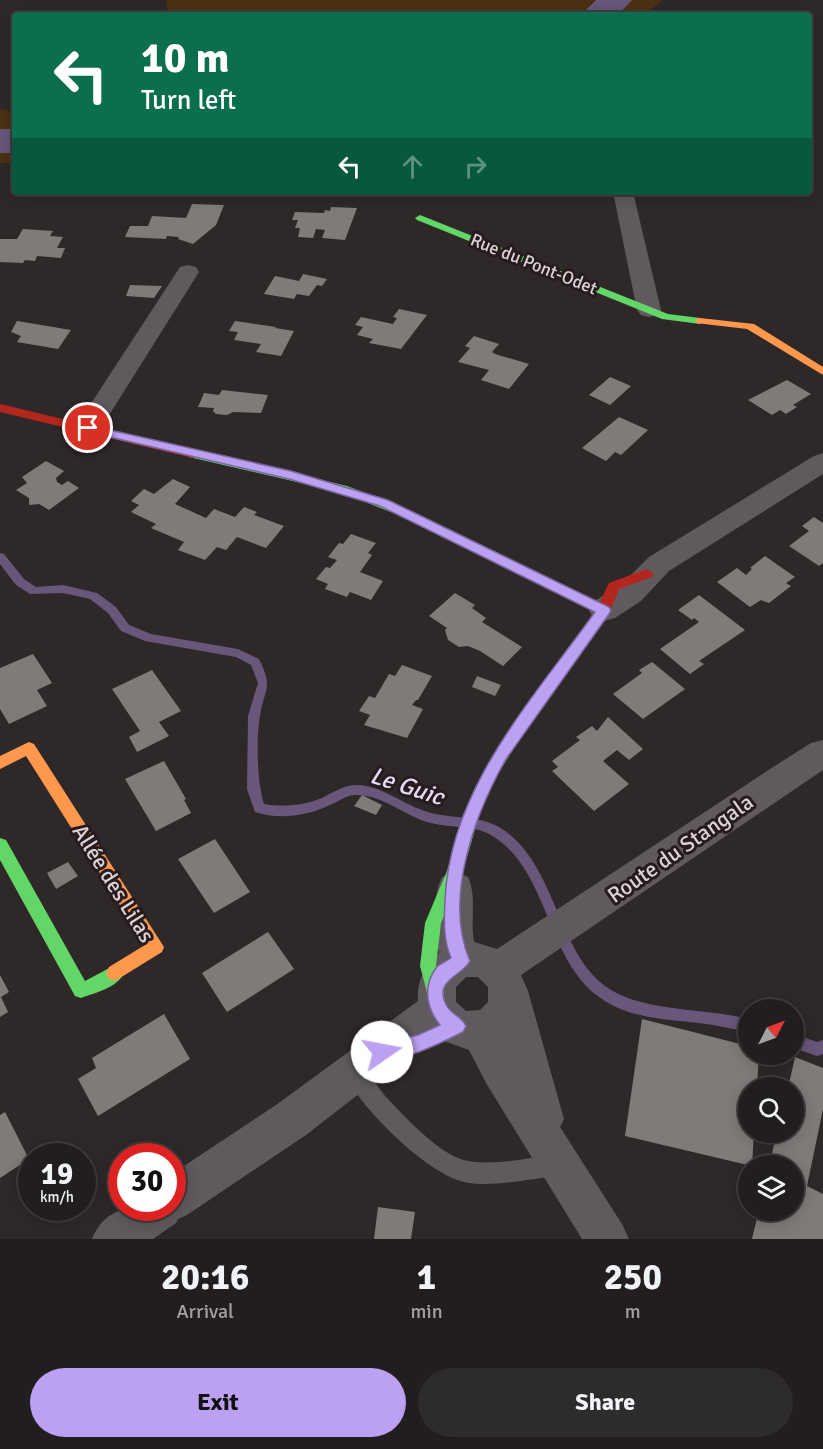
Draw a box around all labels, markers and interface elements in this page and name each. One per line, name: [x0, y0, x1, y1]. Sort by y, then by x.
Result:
text: 10 m: [141, 33, 230, 84]
icon: left: [42, 36, 120, 114]
text: Turn left: [141, 84, 236, 117]
icon: left: [333, 150, 366, 183]
icon: ahead: [396, 150, 429, 183]
icon: right: [459, 150, 492, 183]
street label: Rue du Pont-Odet: [467, 229, 601, 299]
pin: [62, 402, 113, 453]
icon: arrive: [71, 411, 104, 444]
water label: Le Guic: [366, 760, 449, 812]
street label: Route du Stangala: [602, 788, 758, 909]
street label: Allée des Lilas: [67, 819, 161, 947]
north arrow: [738, 999, 804, 1065]
map controls: [738, 999, 804, 1221]
position arrow: [350, 1020, 414, 1084]
button: search: [738, 1077, 804, 1143]
speed limit sign: 30: [108, 1143, 186, 1221]
button: layers: [738, 1155, 804, 1221]
text: 19: [41, 1156, 73, 1193]
text: km/h: [40, 1188, 74, 1206]
text: 20:16: [161, 1255, 249, 1300]
text: 1: [417, 1255, 436, 1300]
text: 250: [604, 1255, 662, 1300]
text: Arrival: [176, 1299, 234, 1324]
text: min: [410, 1299, 443, 1324]
text: m: [625, 1299, 641, 1324]
button: Exit: [30, 1368, 406, 1437]
button: Share: [418, 1368, 793, 1437]

